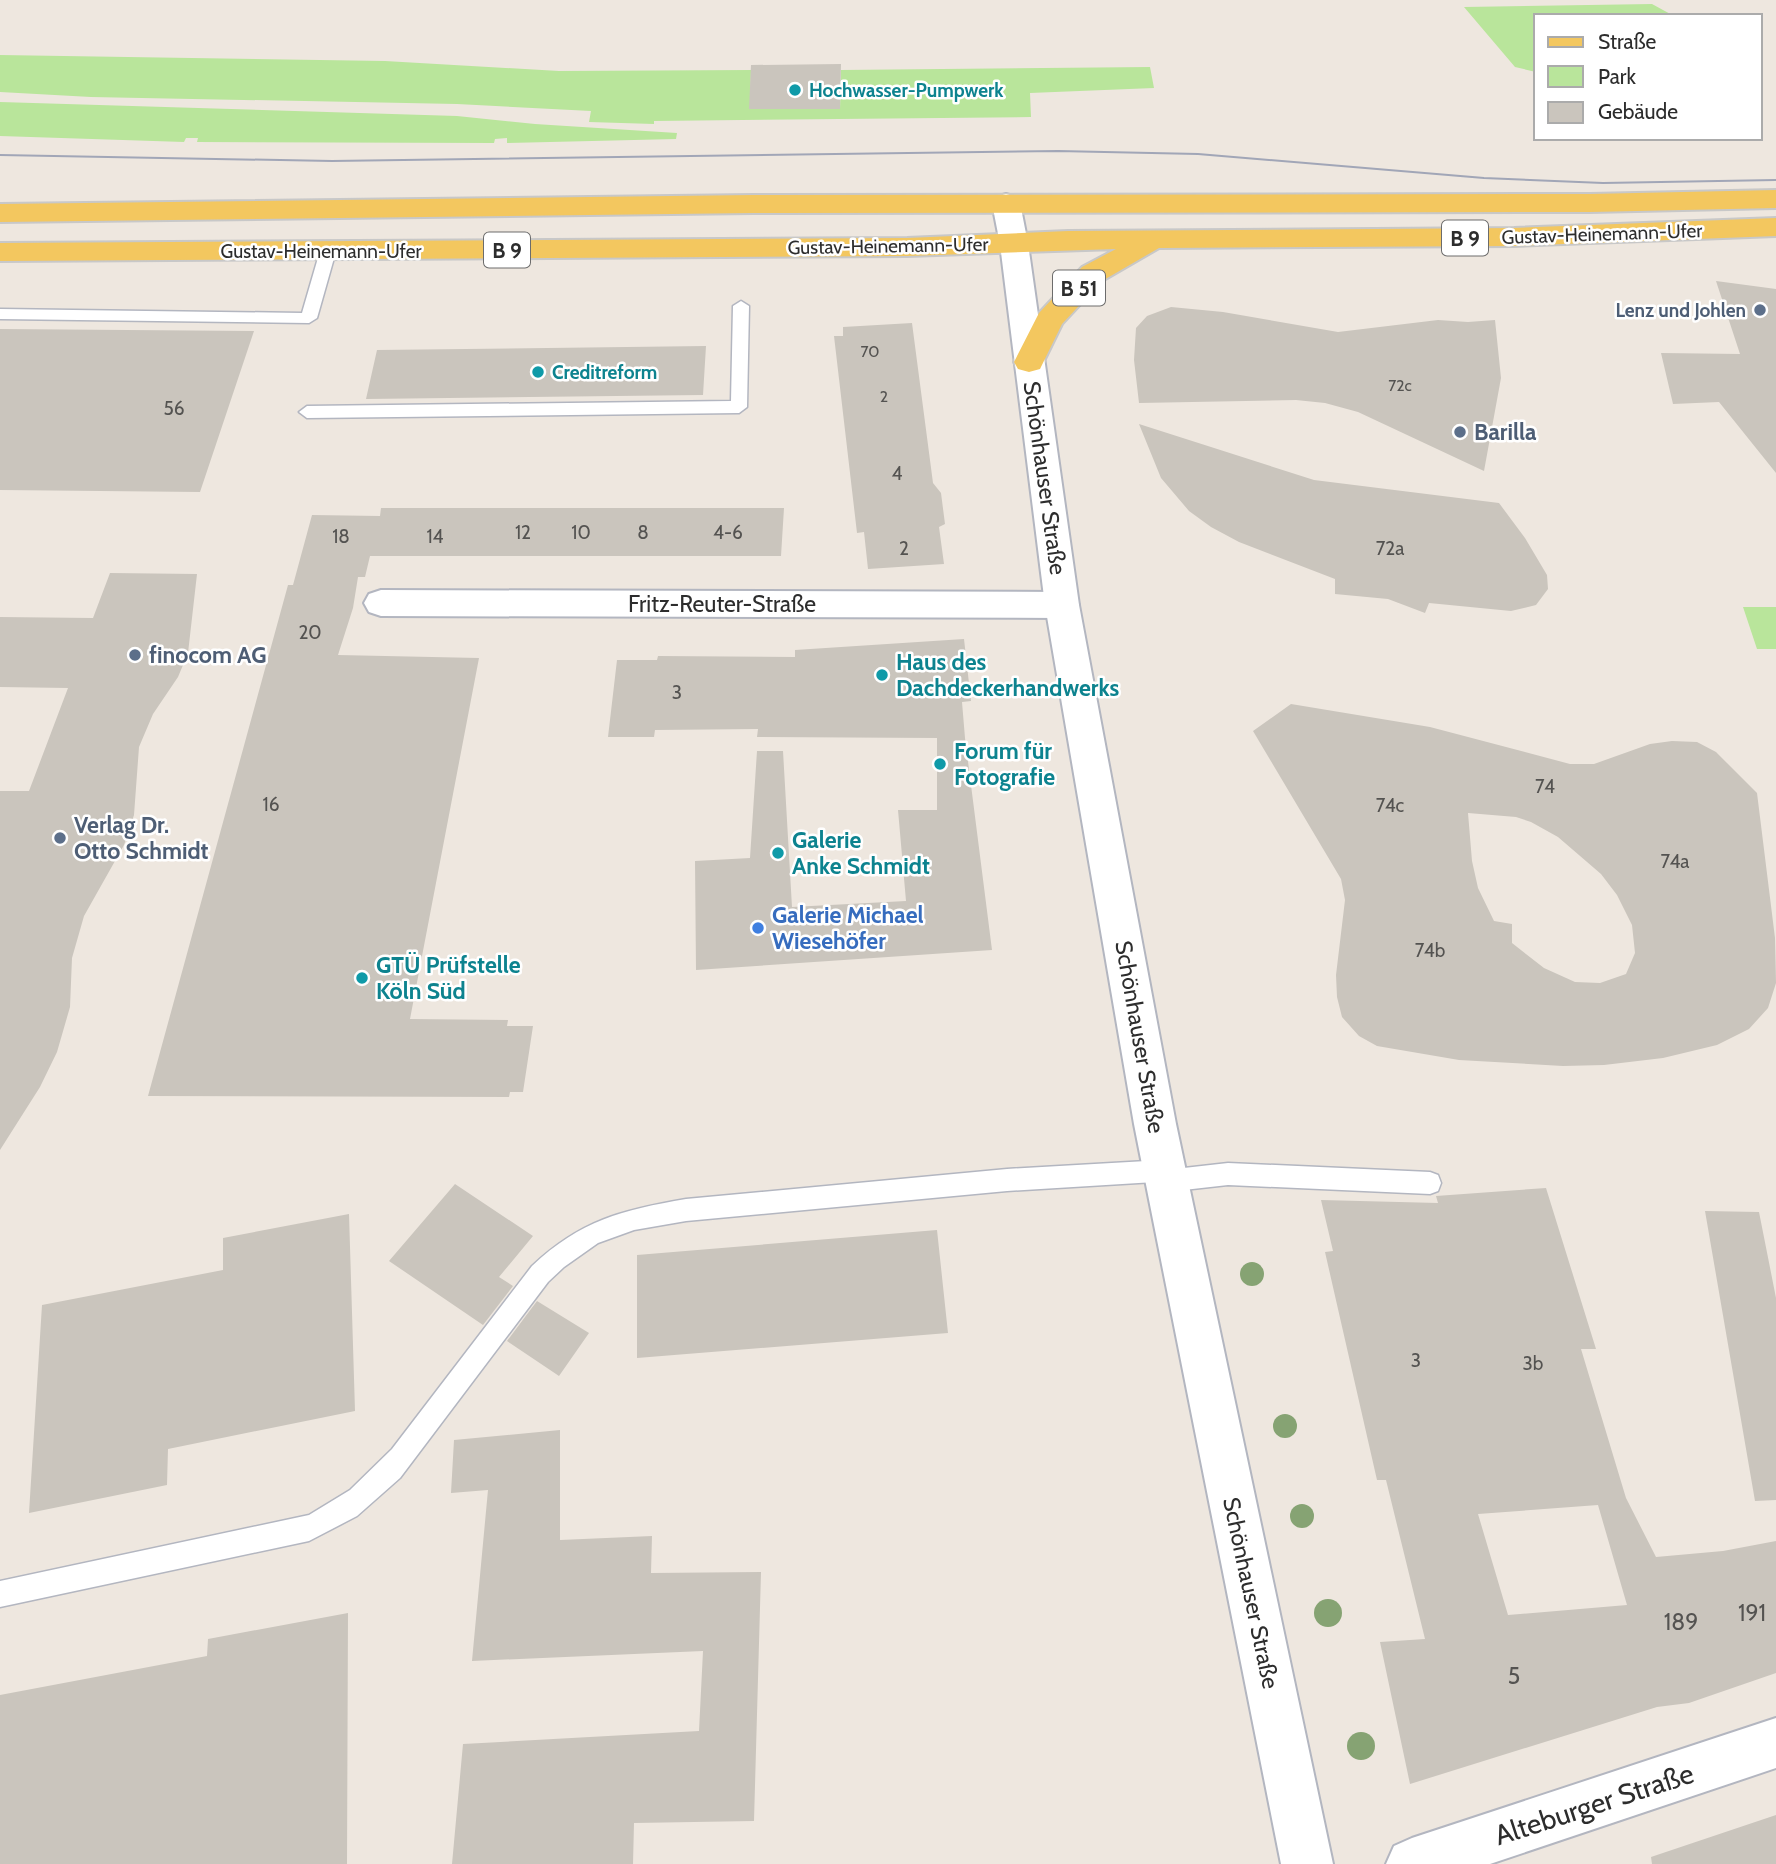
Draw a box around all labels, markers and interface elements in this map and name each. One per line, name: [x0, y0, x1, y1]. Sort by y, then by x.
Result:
legend: [1534, 14, 1762, 140]
text: Straße: [1598, 29, 1657, 54]
text: Park: [1598, 64, 1636, 89]
place label: Hochwasser-Pumpwerk: [809, 79, 1004, 102]
marker: Hochwasser-Pumpwerk: [787, 82, 803, 98]
text: Gebäude: [1598, 99, 1678, 124]
street label: Gustav-Heinemann-Ufer: [1501, 219, 1703, 249]
road number: B 9: [1442, 220, 1488, 256]
road number: B 9: [484, 232, 530, 268]
street label: Gustav-Heinemann-Ufer: [787, 233, 989, 259]
street label: Gustav-Heinemann-Ufer: [221, 240, 421, 263]
road number: B 51: [1053, 270, 1105, 306]
place label: Lenz und Johlen: [1615, 299, 1746, 322]
marker: Lenz und Johlen: [1752, 302, 1768, 318]
house number: 70: [860, 342, 880, 361]
place label: Creditreform: [552, 361, 657, 384]
marker: Creditreform: [530, 364, 546, 380]
house number: 72c: [1388, 376, 1412, 395]
street label: Schönhauser Straße: [1018, 379, 1072, 577]
house number: 2: [880, 387, 888, 406]
house number: 56: [163, 397, 185, 420]
place label: Barilla: [1474, 418, 1537, 446]
marker: Barilla: [1452, 424, 1468, 440]
house number: 4: [892, 462, 903, 485]
house number: 12: [515, 521, 531, 544]
house number: 10: [571, 521, 591, 544]
house number: 8: [637, 521, 649, 544]
house number: 4-6: [713, 521, 743, 544]
house number: 18: [332, 525, 350, 548]
house number: 14: [426, 525, 444, 548]
house number: 2: [899, 537, 909, 560]
house number: 72a: [1376, 537, 1404, 560]
street label: Fritz-Reuter-Straße: [628, 590, 816, 618]
house number: 20: [298, 621, 322, 644]
place label: finocom AG: [149, 641, 266, 669]
marker: finocom AG: [127, 647, 143, 663]
place label: Haus des Dachdeckerhandwerks: [896, 648, 1120, 702]
marker: Haus des Dachdeckerhandwerks: [874, 667, 890, 683]
house number: 3: [672, 681, 682, 704]
place label: Forum für Fotografie: [954, 737, 1055, 791]
marker: Forum für Fotografie: [932, 756, 948, 772]
house number: 74: [1535, 775, 1555, 798]
house number: 16: [263, 793, 280, 816]
house number: 74c: [1376, 794, 1405, 817]
place label: Verlag Dr. Otto Schmidt: [74, 811, 209, 865]
place label: Galerie Anke Schmidt: [792, 826, 930, 880]
marker: Verlag Dr. Otto Schmidt: [52, 830, 68, 846]
marker: Galerie Anke Schmidt: [770, 845, 786, 861]
house number: 74a: [1661, 850, 1690, 873]
place label: Galerie Michael Wiesehöfer: [772, 901, 924, 955]
marker: Galerie Michael Wiesehöfer: [750, 920, 766, 936]
street label: Schönhauser Straße: [1109, 939, 1171, 1136]
house number: 74b: [1415, 939, 1445, 962]
place label: GTÜ Prüfstelle Köln Süd: [376, 951, 521, 1005]
marker: GTÜ Prüfstelle Köln Süd: [354, 970, 370, 986]
house number: 3: [1411, 1349, 1421, 1372]
house number: 3b: [1523, 1352, 1543, 1375]
street label: Schönhauser Straße: [1217, 1495, 1285, 1692]
house number: 191: [1738, 1599, 1766, 1627]
house number: 189: [1664, 1608, 1698, 1636]
house number: 5: [1508, 1662, 1520, 1690]
street label: Alteburger Straße: [1490, 1756, 1698, 1852]

